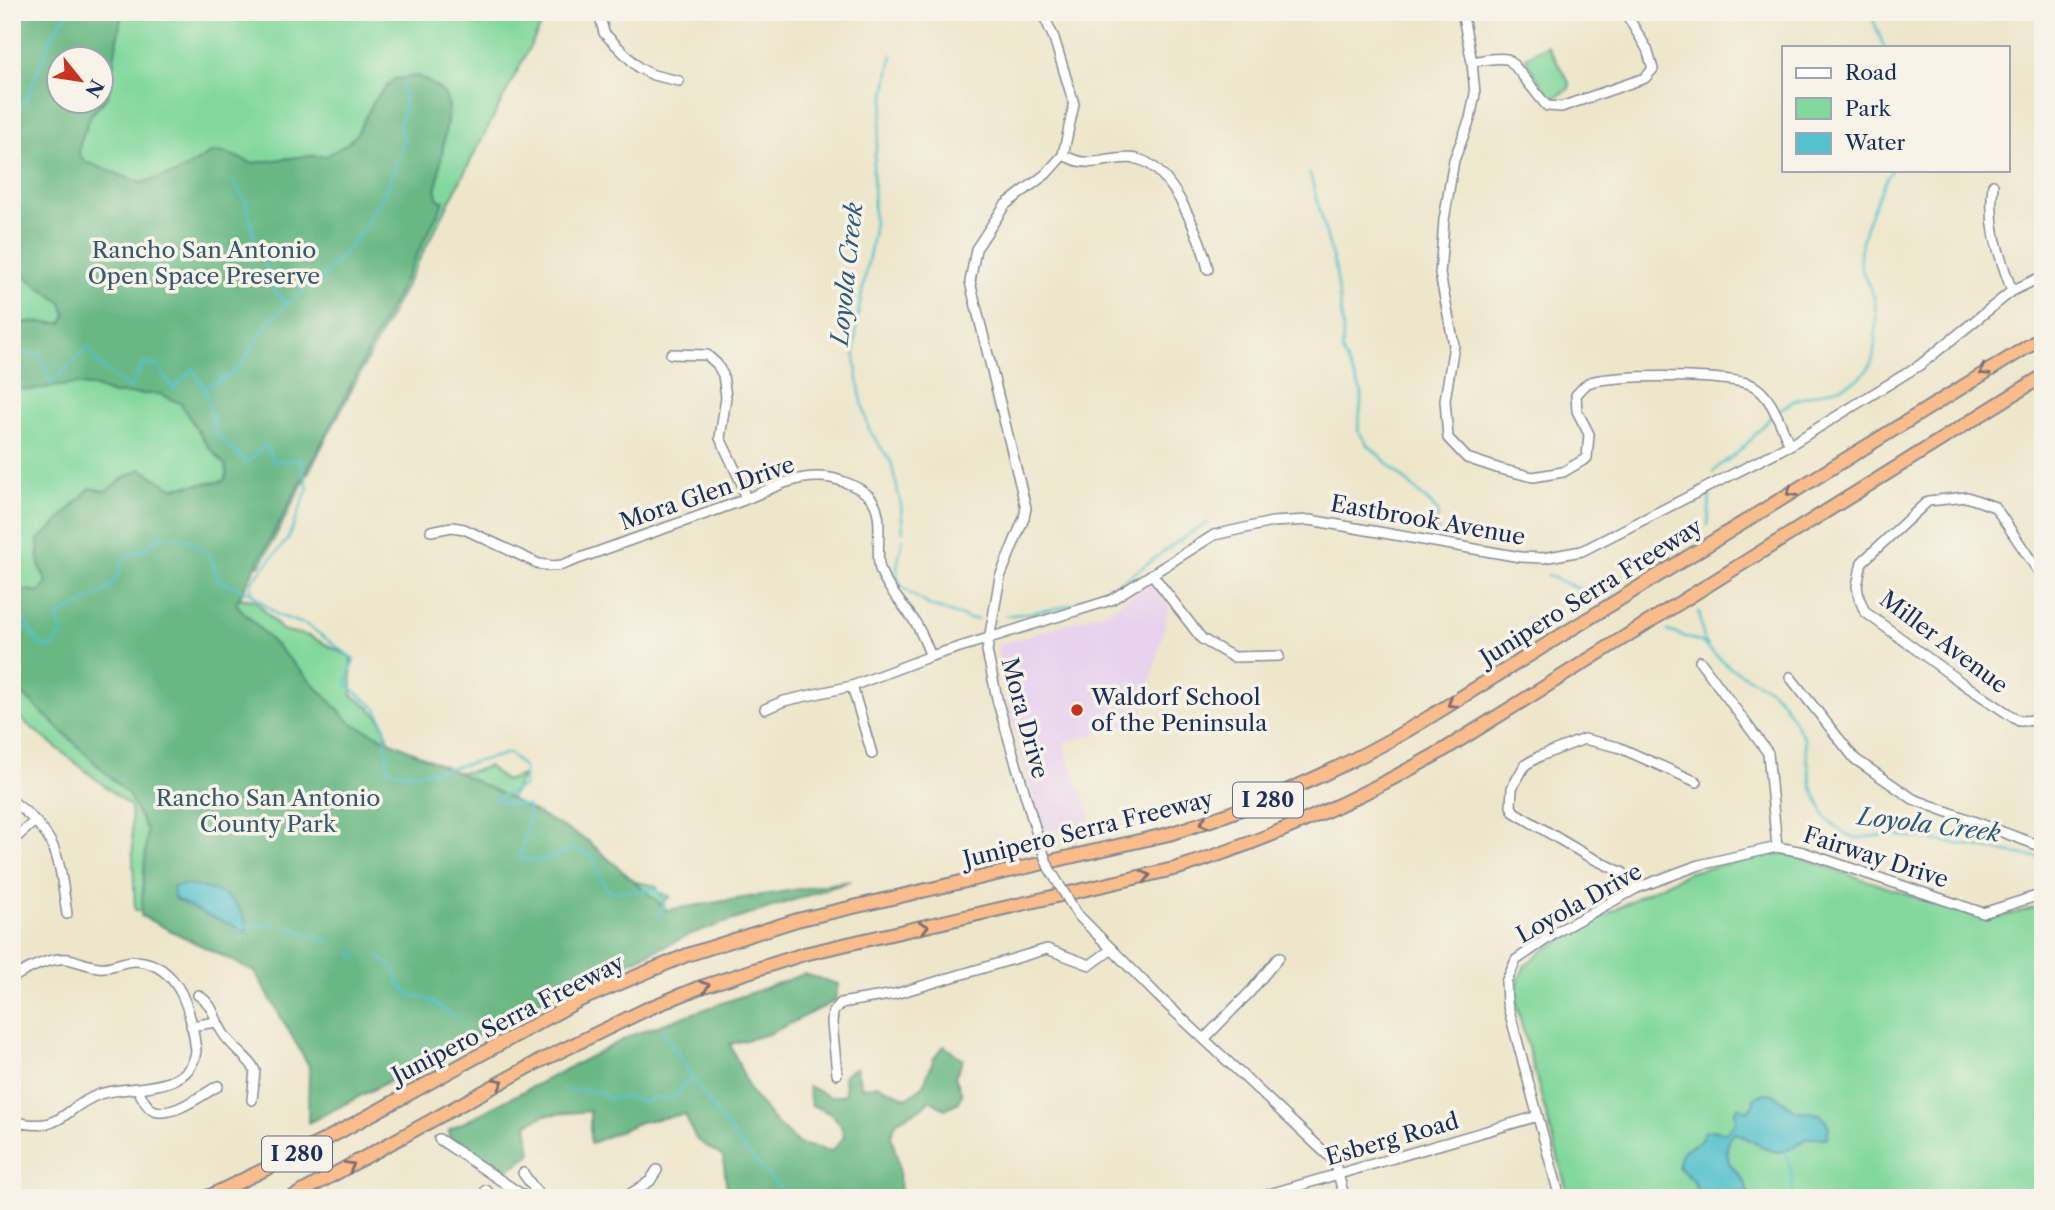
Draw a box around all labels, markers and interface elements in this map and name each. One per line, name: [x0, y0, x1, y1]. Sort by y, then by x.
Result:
north arrow: [46, 46, 116, 116]
legend: [1782, 46, 2010, 172]
text: Road: [1845, 60, 1897, 85]
text: N: [80, 75, 108, 101]
text: Park: [1845, 96, 1891, 121]
text: Water: [1844, 130, 1905, 155]
water label: Loyola Creek: [824, 200, 868, 349]
park label: Rancho San Antonio Open Space Preserve: [88, 236, 320, 290]
one-way arrow: [1978, 363, 1991, 376]
street label: Mora Glen Drive: [616, 450, 798, 536]
one-way arrow: [1785, 483, 1798, 496]
street label: Eastbrook Avenue: [1328, 489, 1528, 551]
street label: Junipero Serra Freeway: [1472, 512, 1707, 673]
street label: Miller Avenue: [1874, 585, 2014, 699]
street label: Mora Drive: [995, 654, 1055, 782]
place label: Waldorf School of the Peninsula: [1090, 683, 1268, 737]
one-way arrow: [1447, 694, 1460, 707]
marker: Waldorf School of the Peninsula: [1069, 702, 1085, 718]
road number: I 280: [1233, 782, 1303, 818]
park label: Rancho San Antonio County Park: [156, 784, 380, 838]
street label: Junipero Serra Freeway: [957, 784, 1216, 874]
water label: Loyola Creek: [1854, 801, 2003, 848]
one-way arrow: [1199, 815, 1211, 829]
street label: Fairway Drive: [1800, 820, 1952, 894]
street label: Loyola Drive: [1511, 857, 1647, 949]
one-way arrow: [1140, 870, 1152, 884]
one-way arrow: [918, 920, 930, 935]
street label: Junipero Serra Freeway: [385, 948, 629, 1091]
one-way arrow: [698, 980, 710, 994]
one-way arrow: [492, 1078, 504, 1091]
street label: Esberg Road: [1322, 1107, 1462, 1171]
road number: I 280: [262, 1136, 332, 1172]
one-way arrow: [343, 1161, 355, 1174]

